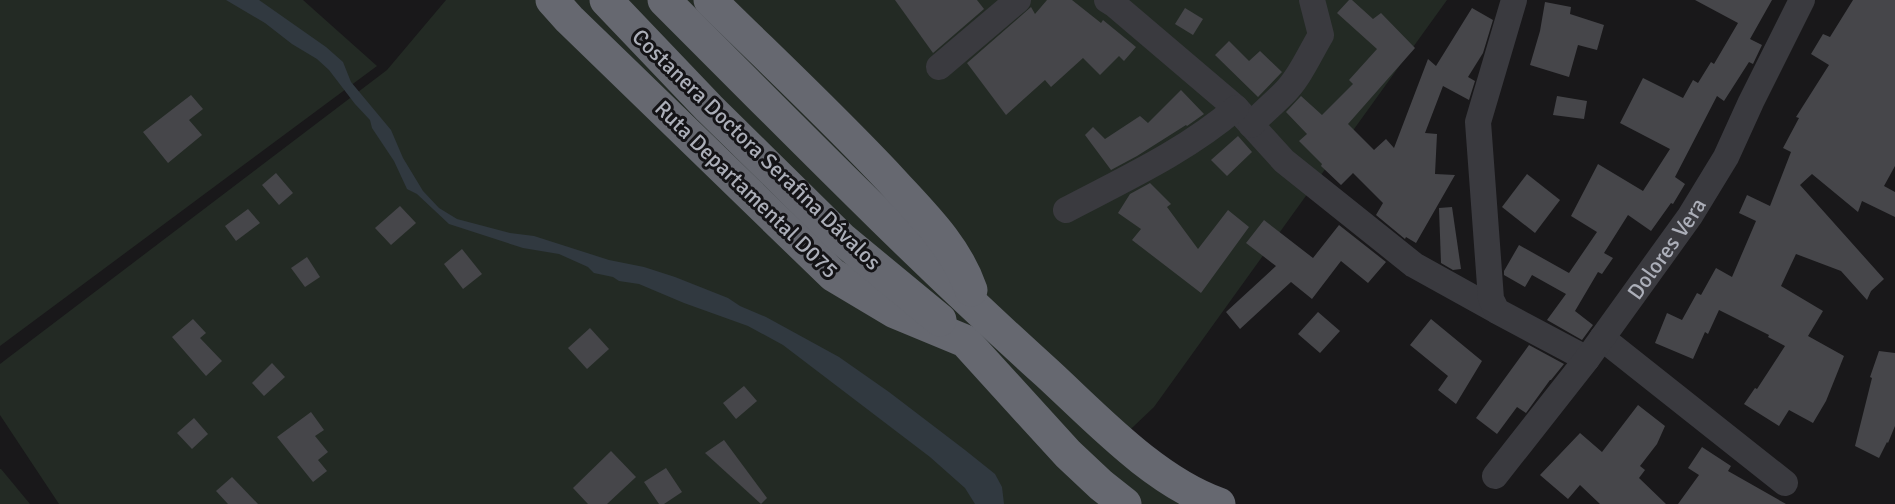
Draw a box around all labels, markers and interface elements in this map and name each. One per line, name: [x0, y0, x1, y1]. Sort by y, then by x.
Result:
street label: Costanera Doctora Serafina Dávalos: [627, 23, 887, 276]
street label: Ruta Departamental D075: [649, 95, 844, 284]
street label: Dolores Vera: [1621, 193, 1712, 305]

